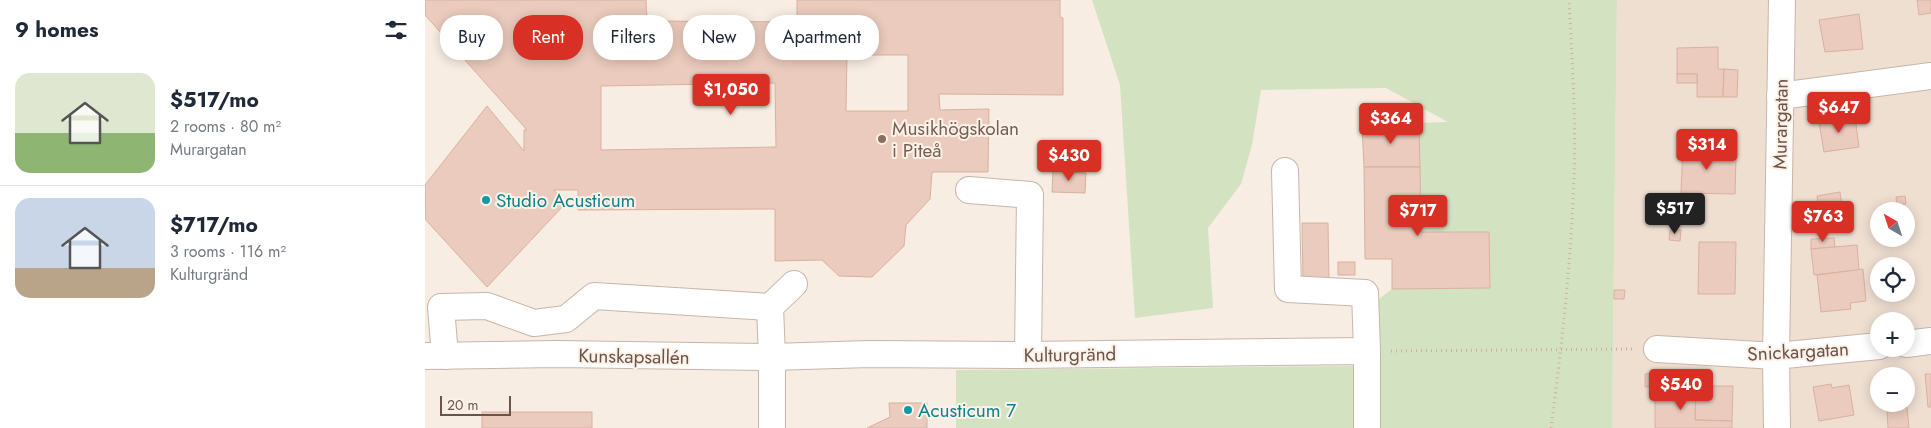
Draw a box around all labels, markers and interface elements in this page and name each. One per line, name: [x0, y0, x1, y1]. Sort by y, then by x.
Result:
text: 9 homes: [15, 15, 99, 45]
chip: Buy: [440, 15, 503, 60]
chip: Rent: [513, 15, 583, 60]
chip: Filters: [593, 15, 673, 60]
chip: New: [683, 15, 755, 60]
chip: Apartment: [765, 15, 879, 60]
icon: filters: [382, 16, 410, 44]
pin: $1,050: [690, 74, 772, 116]
text: $1,050: [704, 78, 758, 101]
street label: Murargatan: [1766, 78, 1795, 170]
text: $517/mo: [170, 85, 259, 115]
pin: $647: [1809, 92, 1869, 134]
icon: home: [55, 93, 115, 153]
text: $647: [1818, 96, 1860, 119]
pin: $364: [1361, 102, 1421, 145]
text: $364: [1370, 107, 1412, 130]
text: 2 rooms · 80 m²: [170, 115, 281, 138]
place label: Musikhögskolan i Piteå: [892, 115, 1019, 164]
pin: $314: [1677, 128, 1737, 171]
marker: Musikhögskolan i Piteå: [876, 133, 888, 145]
text: $314: [1687, 133, 1727, 156]
text: Murargatan: [170, 138, 247, 161]
pin: $430: [1039, 140, 1099, 182]
text: $430: [1048, 144, 1090, 167]
place label: Studio Acusticum: [496, 187, 635, 214]
pin: $517: [1645, 192, 1705, 235]
marker: Studio Acusticum: [480, 194, 492, 206]
pin: $717: [1388, 194, 1448, 237]
text: $517: [1656, 197, 1694, 220]
text: $717: [1399, 199, 1437, 222]
pin: $763: [1793, 200, 1853, 243]
north arrow: [1870, 202, 1915, 248]
map controls: [1870, 202, 1915, 412]
text: $763: [1803, 205, 1843, 228]
text: $717/mo: [170, 210, 258, 240]
icon: home: [55, 218, 115, 278]
text: 3 rooms · 116 m²: [170, 240, 286, 263]
button: locate: [1870, 257, 1915, 302]
text: Kulturgränd: [170, 263, 248, 286]
button: +: [1870, 312, 1915, 357]
street label: Snickargatan: [1746, 335, 1850, 368]
street label: Kulturgränd: [1023, 340, 1117, 369]
street label: Kunskapsallén: [578, 342, 690, 371]
button: −: [1870, 367, 1915, 412]
pin: $540: [1651, 368, 1711, 411]
text: $540: [1660, 373, 1702, 396]
scale bar: [440, 393, 511, 416]
text: 20 m: [447, 395, 479, 415]
place label: Acusticum 7: [918, 397, 1016, 424]
marker: Acusticum 7: [902, 404, 914, 416]

